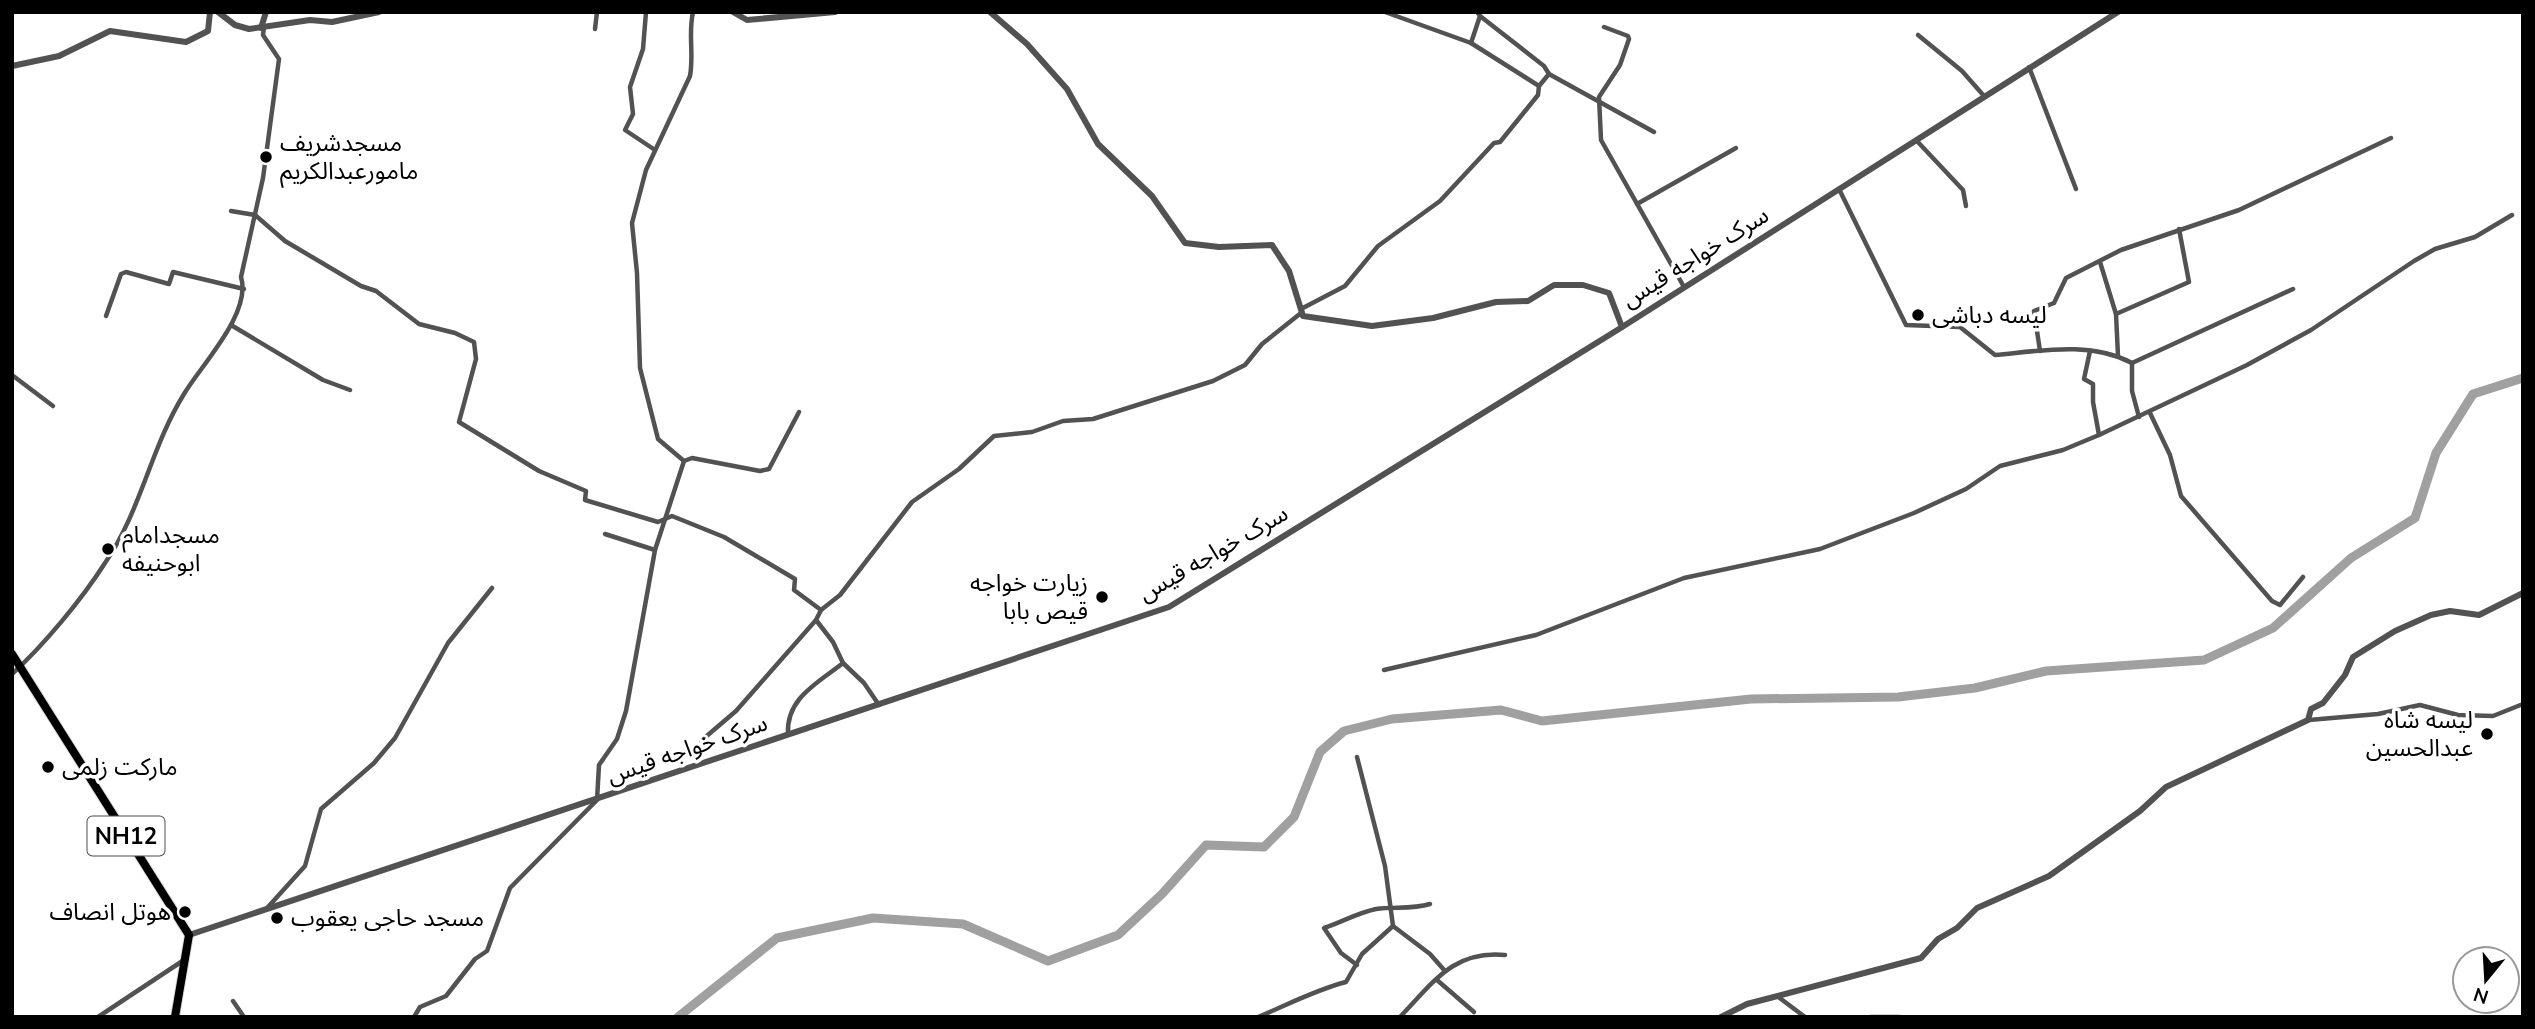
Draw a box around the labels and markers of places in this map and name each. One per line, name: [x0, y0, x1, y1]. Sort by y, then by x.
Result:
place label: مسجدشریف مامورعبدالکریم: [280, 127, 418, 188]
marker: مسجدشریف مامورعبدالکریم: [258, 149, 274, 165]
place label: لیسه دباشی: [1932, 299, 2047, 331]
marker: لیسه دباشی: [1910, 307, 1926, 323]
place label: مسجدامام ابوحنیفه: [122, 519, 220, 579]
marker: مسجدامام ابوحنیفه: [100, 541, 116, 557]
place label: زیارت خواجه قیص بابا: [970, 567, 1088, 627]
marker: زیارت خواجه قیص بابا: [1094, 589, 1110, 605]
place label: لیسه شاه عبدالحسین: [2366, 704, 2473, 764]
marker: لیسه شاه عبدالحسین: [2479, 726, 2495, 742]
place label: مارکت زلمی: [62, 751, 178, 783]
marker: مارکت زلمی: [40, 759, 56, 775]
place label: هوتل انصاف: [50, 896, 171, 928]
place label: مسجد حاجی یعقوب: [291, 902, 484, 934]
marker: هوتل انصاف: [177, 904, 193, 920]
marker: مسجد حاجی یعقوب: [269, 910, 285, 926]

